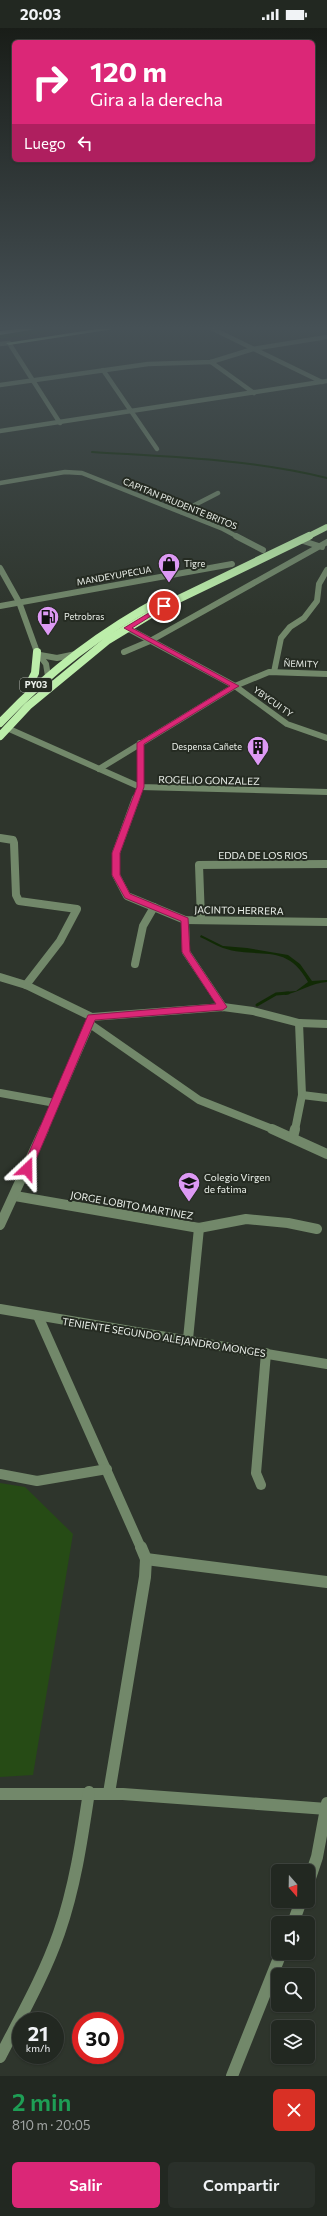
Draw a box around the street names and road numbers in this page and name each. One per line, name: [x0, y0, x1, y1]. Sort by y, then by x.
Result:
street label: CAPITAN PRUDENTE BRITOS: [121, 476, 239, 532]
street label: MANDEYUPECUA: [76, 564, 152, 587]
street label: ÑEMITY: [283, 657, 319, 670]
road number: PY03: [20, 678, 52, 692]
street label: YBYCUI TY: [251, 684, 295, 719]
street label: ROGELIO GONZALEZ: [158, 773, 260, 787]
street label: EDDA DE LOS RIOS: [218, 849, 308, 861]
street label: JACINTO HERRERA: [194, 903, 284, 917]
street label: JORGE LOBITO MARTINEZ: [70, 1188, 195, 1222]
street label: TENIENTE SEGUNDO ALEJANDRO MONGES: [61, 1315, 267, 1359]

